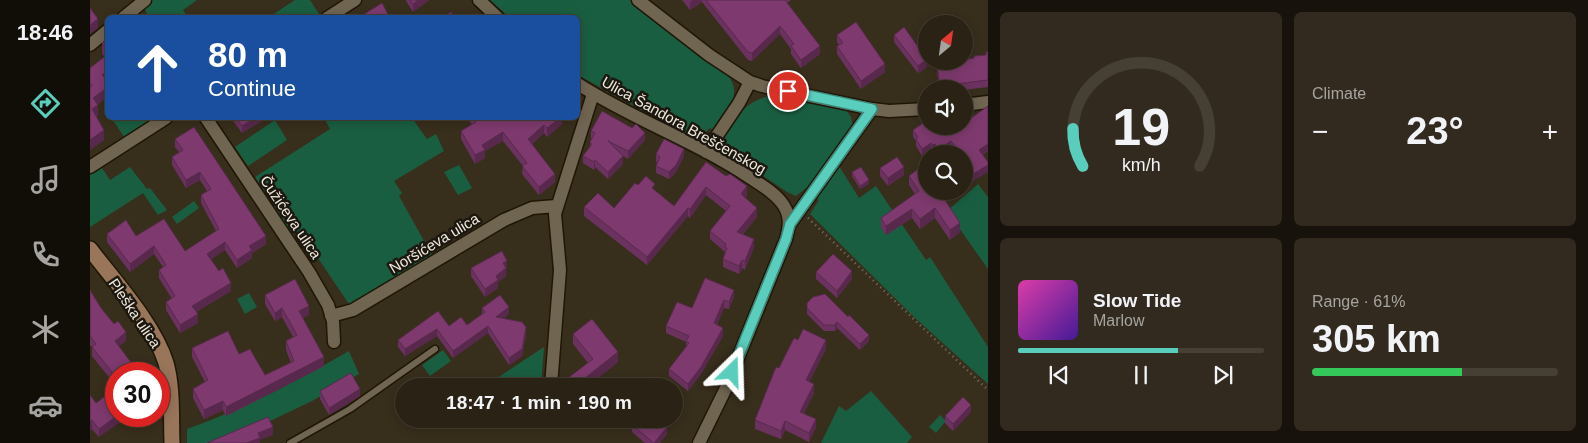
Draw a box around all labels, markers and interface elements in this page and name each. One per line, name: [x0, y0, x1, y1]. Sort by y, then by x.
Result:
north arrow: [918, 15, 972, 70]
map controls: [918, 15, 973, 200]
text: 18:46: [17, 20, 73, 45]
icon: ahead: [125, 35, 190, 100]
text: 80 m: [208, 35, 288, 74]
pin: [767, 70, 809, 112]
street label: Ulica Šandora Breščenskog: [599, 73, 769, 177]
text: Continue: [208, 76, 296, 101]
icon: arrive: [774, 77, 802, 105]
button: sound: [918, 80, 973, 135]
text: Climate: [1312, 85, 1366, 102]
icon: directions: [28, 86, 63, 121]
text: 19: [1112, 98, 1170, 156]
text: 23°: [1406, 110, 1464, 152]
text: −: [1312, 116, 1328, 147]
text: +: [1542, 116, 1558, 147]
button: search: [918, 145, 973, 200]
text: km/h: [1122, 155, 1160, 175]
icon: music: [28, 162, 63, 197]
street label: Čužićeva ulica: [257, 172, 325, 262]
street label: Noršićeva ulica: [386, 209, 483, 276]
icon: phone: [28, 237, 63, 272]
street label: Pleška ulica: [106, 275, 165, 351]
text: Slow Tide: [1093, 290, 1181, 311]
text: Range · 61%: [1312, 293, 1405, 310]
icon: climate: [28, 312, 63, 347]
text: Marlow: [1093, 312, 1145, 329]
text: 305 km: [1312, 318, 1441, 360]
position arrow: [705, 345, 757, 397]
icon: previous: [1045, 361, 1073, 389]
icon: pause: [1127, 361, 1155, 389]
icon: next: [1209, 361, 1237, 389]
speed limit sign: 30: [105, 362, 170, 427]
icon: car: [28, 388, 63, 423]
text: 18:47 · 1 min · 190 m: [446, 392, 632, 413]

